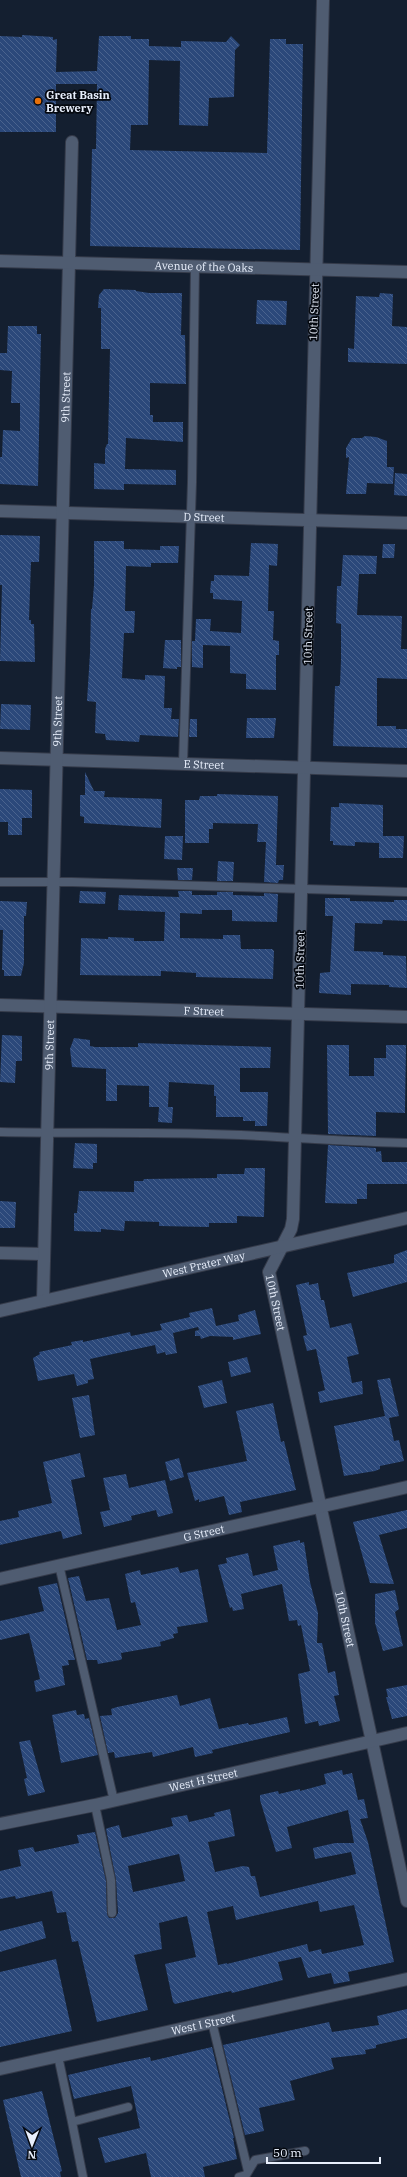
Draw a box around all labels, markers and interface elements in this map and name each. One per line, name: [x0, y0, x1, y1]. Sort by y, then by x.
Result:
place label: Great Basin Brewery: [46, 88, 110, 115]
marker: Great Basin Brewery: [33, 96, 43, 106]
street label: Avenue of the Oaks: [154, 258, 253, 275]
street label: 10th Street: [306, 283, 322, 341]
street label: 9th Street: [58, 372, 73, 423]
street label: D Street: [183, 509, 225, 525]
street label: 10th Street: [301, 607, 316, 665]
street label: 9th Street: [50, 695, 65, 747]
street label: E Street: [183, 757, 224, 772]
street label: 10th Street: [293, 931, 308, 989]
street label: F Street: [184, 1003, 224, 1019]
street label: 9th Street: [42, 1019, 57, 1071]
street label: West Prater Way: [161, 1248, 247, 1281]
street label: 10th Street: [263, 1273, 289, 1332]
street label: G Street: [182, 1521, 226, 1544]
street label: 10th Street: [332, 1589, 358, 1649]
street label: West H Street: [168, 1765, 239, 1795]
street label: West I Street: [170, 2010, 237, 2038]
north arrow: [12, 2125, 52, 2165]
scale bar: [267, 2139, 380, 2165]
text: 50 m: [273, 2145, 302, 2160]
text: N: [27, 2148, 36, 2162]

